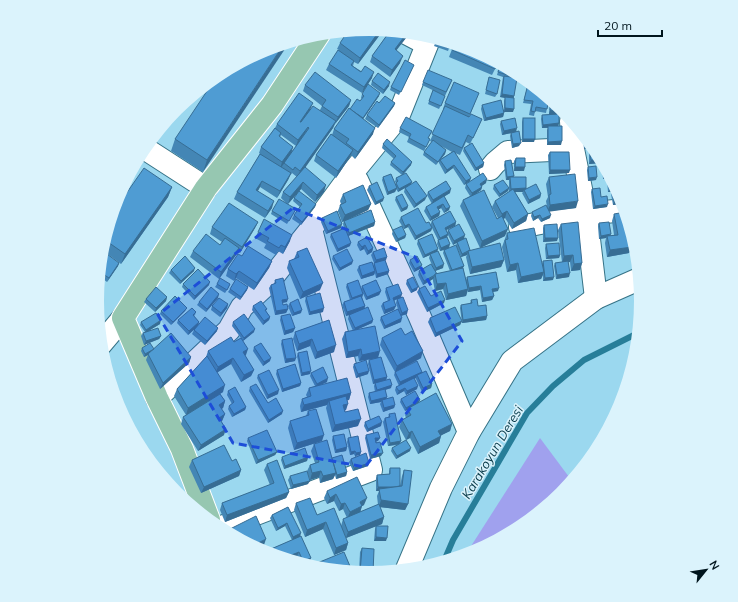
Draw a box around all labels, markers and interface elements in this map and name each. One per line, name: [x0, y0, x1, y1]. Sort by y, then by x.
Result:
scale bar: [598, 12, 662, 38]
text: 20 m: [604, 18, 632, 33]
water label: Karakoyun Deresi: [458, 402, 527, 501]
north arrow: [686, 550, 726, 590]
text: N: [707, 558, 723, 572]

